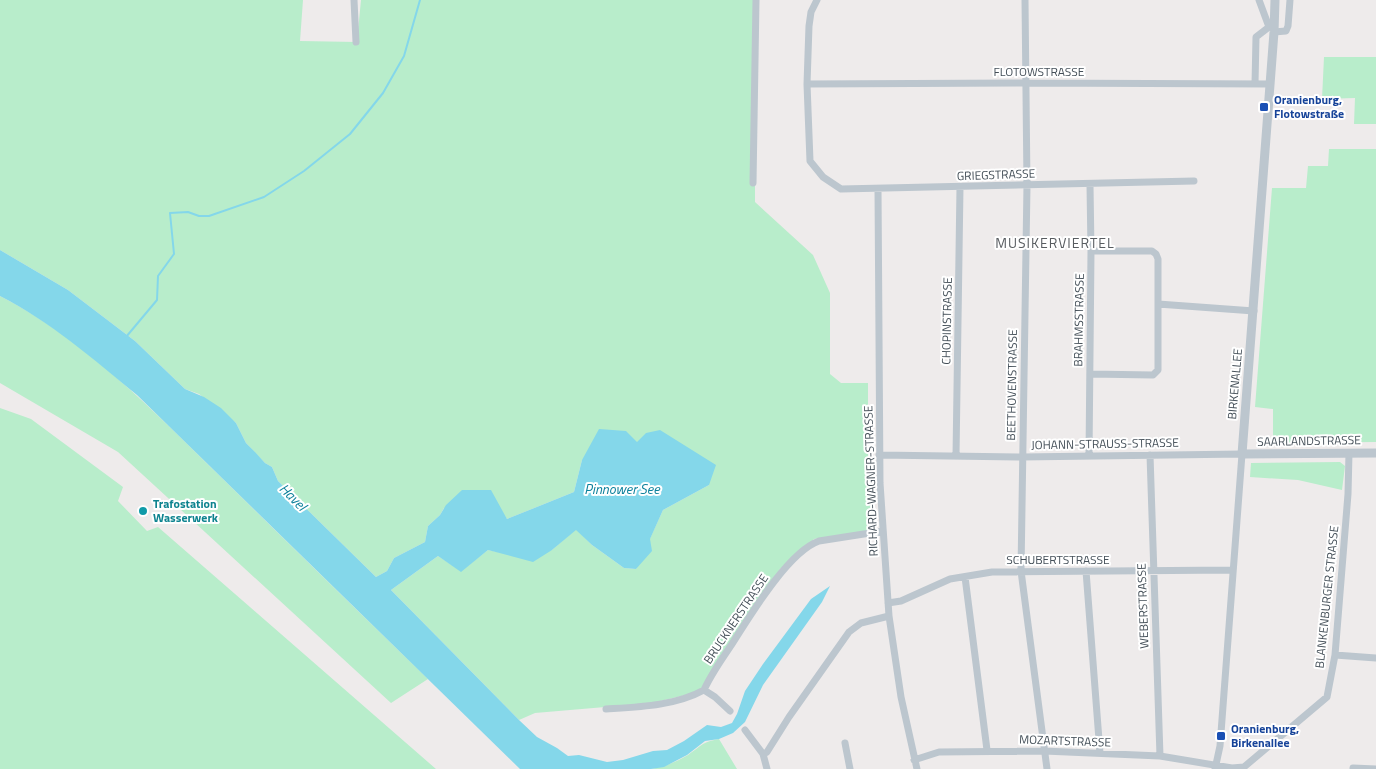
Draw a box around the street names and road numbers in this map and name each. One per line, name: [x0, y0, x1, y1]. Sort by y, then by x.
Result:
street label: FLOTOWSTRASSE: [994, 62, 1085, 81]
street label: GRIEGSTRASSE: [956, 164, 1036, 185]
street label: BRAHMSSTRASSE: [1068, 273, 1089, 367]
street label: CHOPINSTRASSE: [936, 277, 957, 365]
street label: BEETHOVENSTRASSE: [1001, 329, 1022, 441]
street label: BIRKENALLEE: [1222, 347, 1247, 420]
street label: RICHARD-WAGNER-STRASSE: [858, 405, 883, 557]
street label: SAARLANDSTRASSE: [1257, 430, 1361, 451]
street label: JOHANN-STRAUSS-STRASSE: [1031, 433, 1179, 454]
street label: BLANKENBURGER STRASSE: [1310, 524, 1343, 669]
street label: SCHUBERTSTRASSE: [1006, 550, 1110, 569]
street label: WEBERSTRASSE: [1132, 563, 1153, 649]
street label: BRUCKNERSTRASSE: [698, 570, 773, 667]
street label: MOZARTSTRASSE: [1019, 729, 1112, 752]

